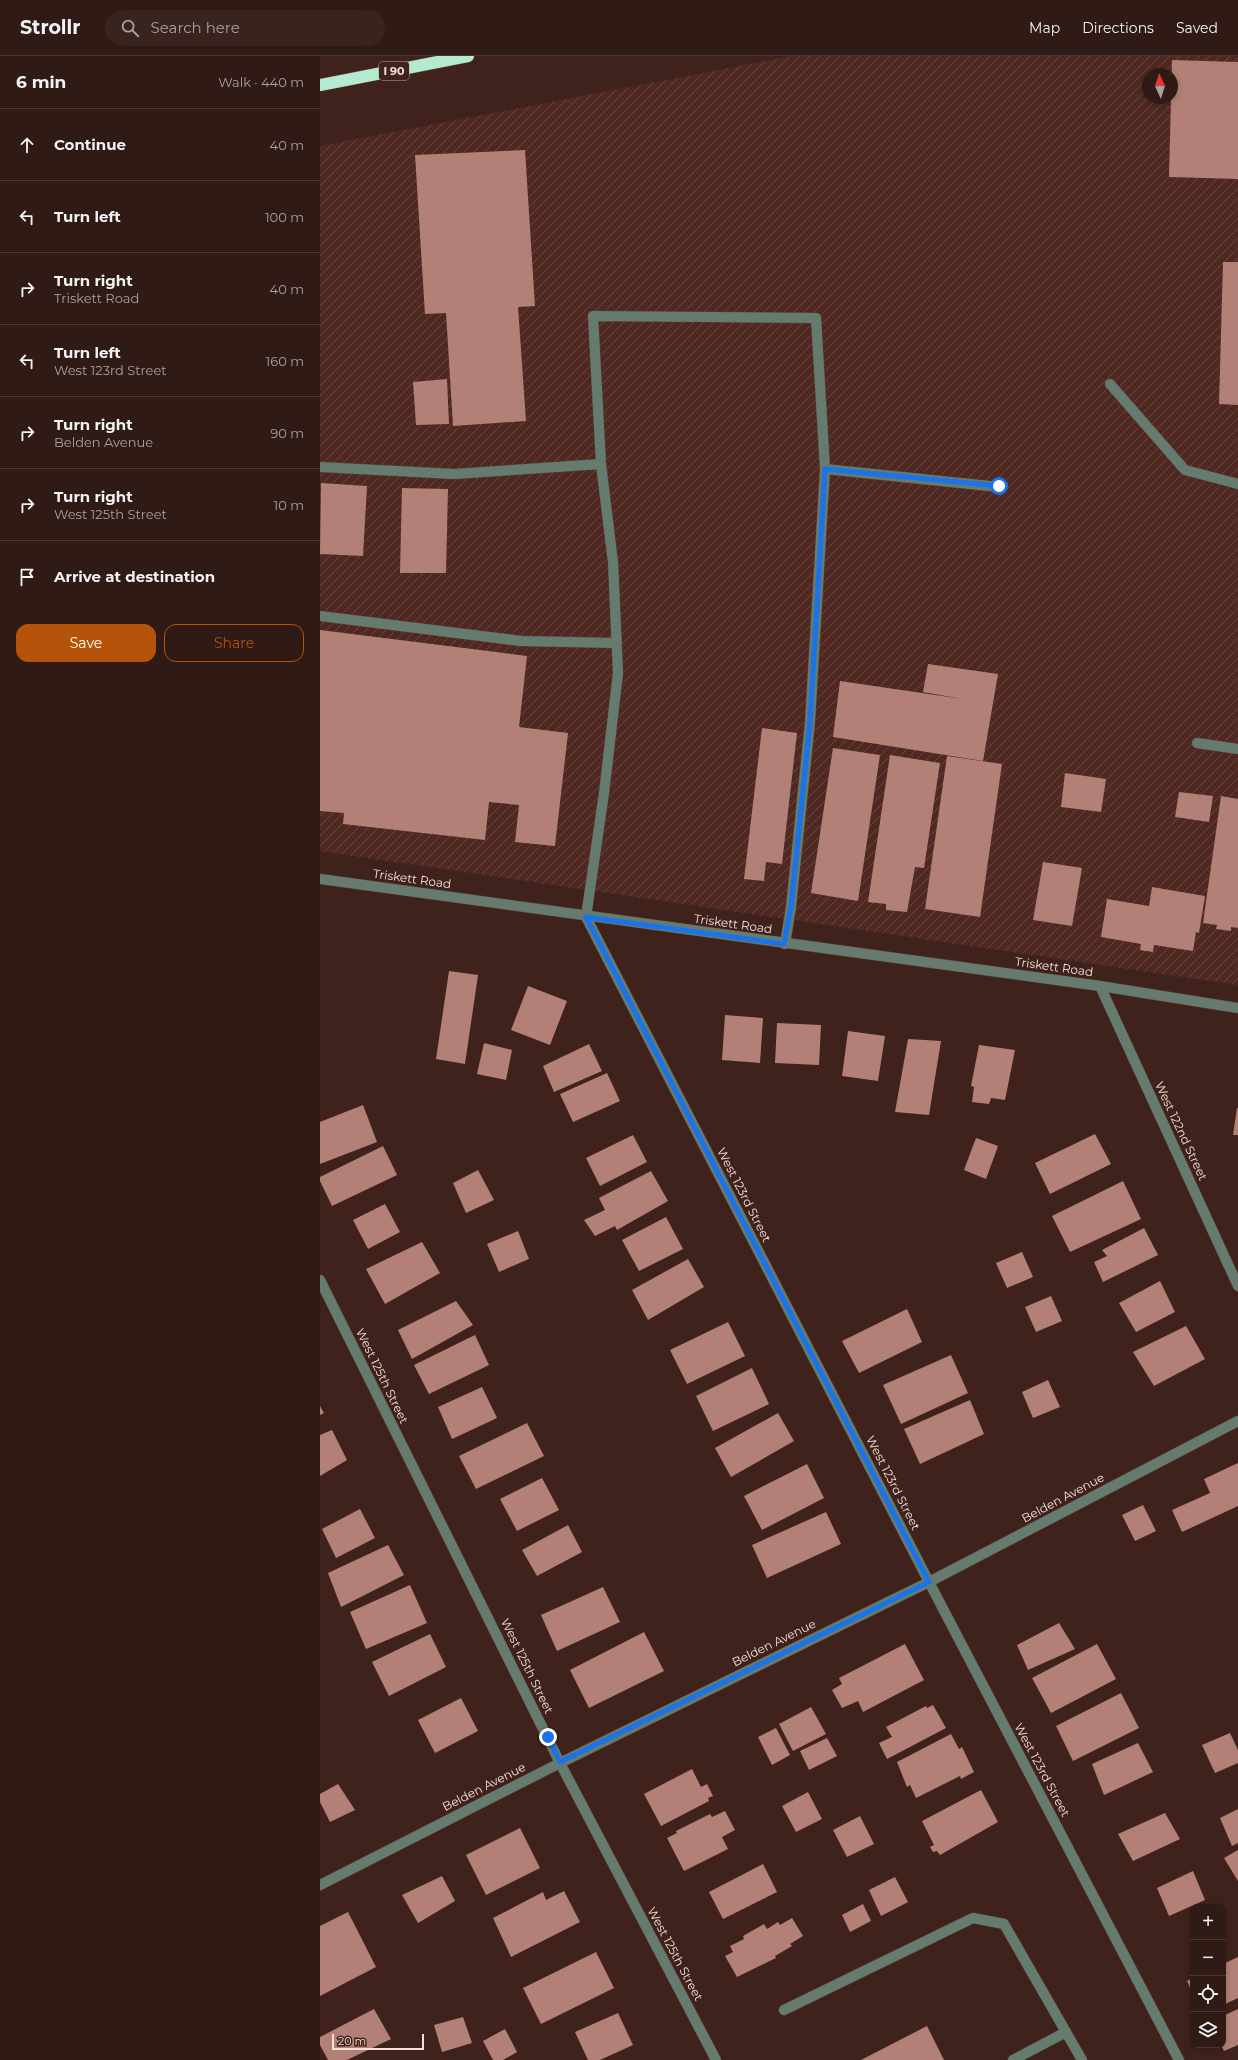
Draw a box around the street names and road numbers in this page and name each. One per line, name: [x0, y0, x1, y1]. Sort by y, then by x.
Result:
road number: I 90: [379, 62, 409, 80]
street label: Triskett Road: [372, 866, 452, 891]
street label: Triskett Road: [693, 911, 773, 936]
street label: Triskett Road: [1014, 954, 1094, 979]
street label: West 122nd Street: [1152, 1079, 1211, 1183]
street label: West 123rd Street: [714, 1145, 775, 1245]
street label: West 125th Street: [353, 1326, 412, 1426]
street label: West 123rd Street: [863, 1433, 924, 1533]
street label: Belden Avenue: [1019, 1469, 1107, 1526]
street label: West 125th Street: [498, 1616, 557, 1716]
street label: Belden Avenue: [729, 1616, 818, 1669]
street label: West 123rd Street: [1011, 1720, 1074, 1819]
street label: Belden Avenue: [440, 1759, 528, 1814]
street label: West 125th Street: [644, 1904, 707, 2003]

